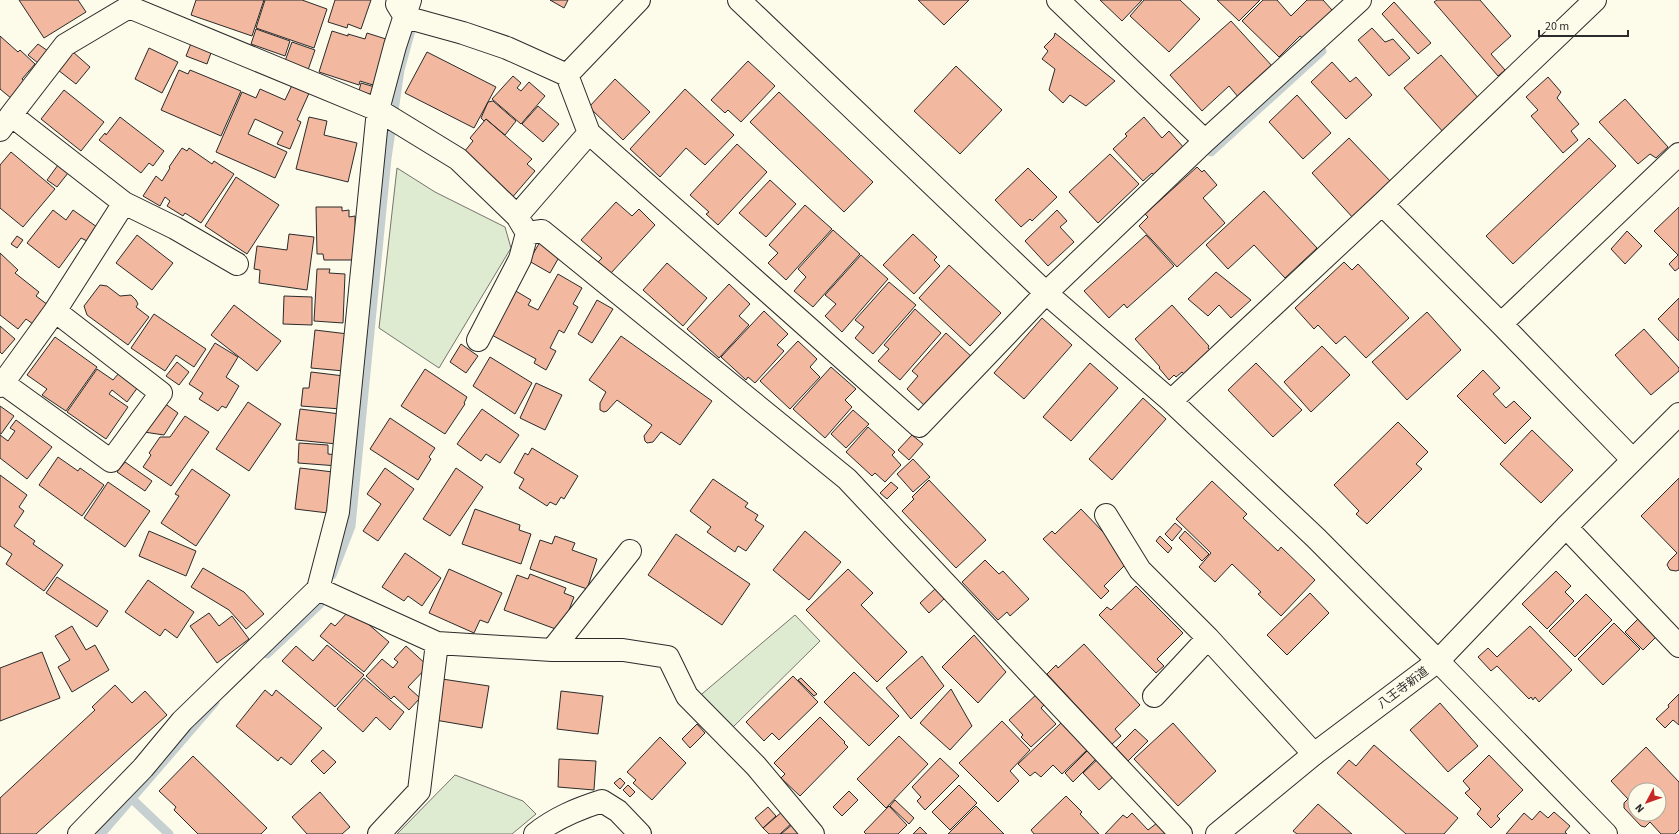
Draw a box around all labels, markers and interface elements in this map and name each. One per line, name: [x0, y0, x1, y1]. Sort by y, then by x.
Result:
scale bar: [1539, 12, 1628, 38]
text: 20 m: [1545, 18, 1569, 35]
street label: 八王寺新道: [1374, 663, 1432, 713]
north arrow: [1627, 782, 1667, 822]
text: N: [1632, 801, 1648, 816]

